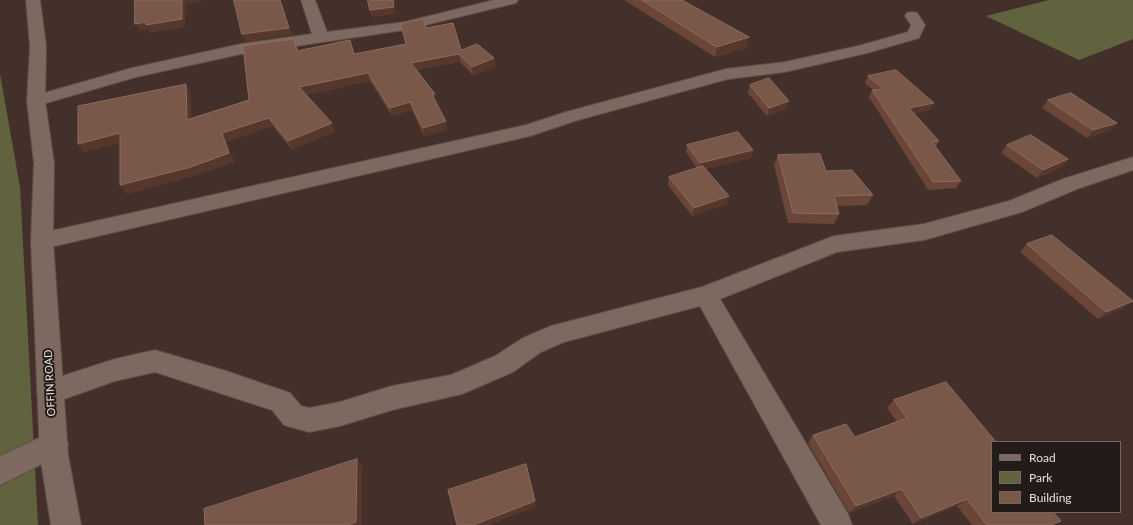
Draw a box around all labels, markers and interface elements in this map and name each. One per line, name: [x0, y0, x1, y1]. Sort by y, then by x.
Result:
street label: OFFIN ROAD: [42, 349, 58, 417]
legend: [991, 441, 1121, 513]
text: Road: [1029, 450, 1056, 465]
text: Park: [1029, 470, 1052, 485]
text: Building: [1029, 490, 1072, 505]

